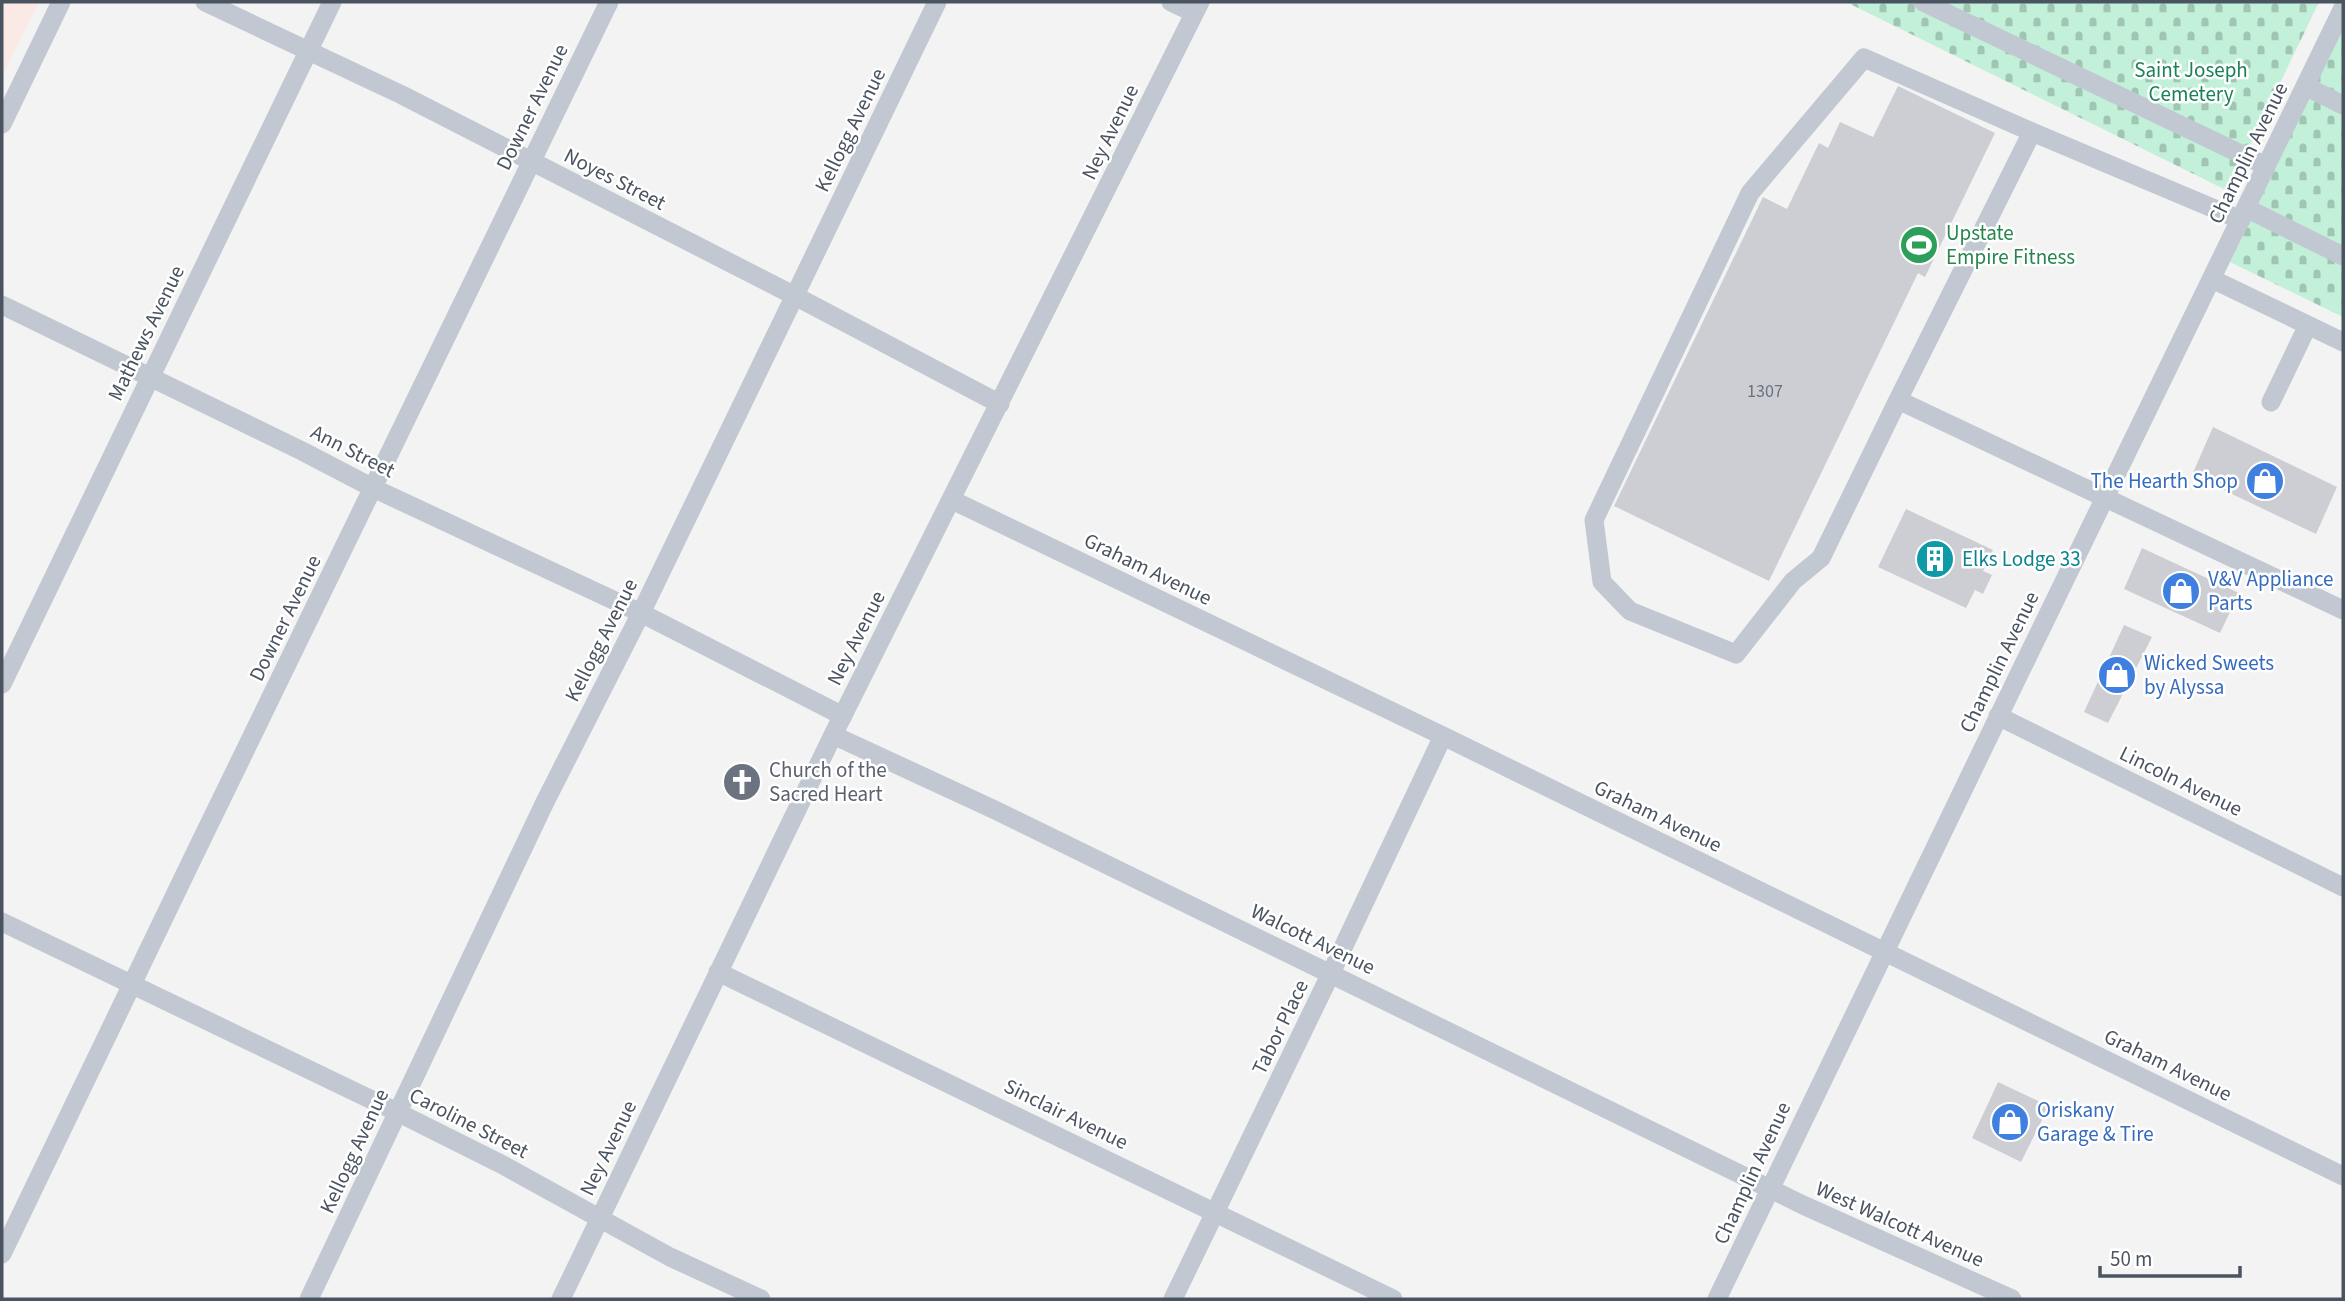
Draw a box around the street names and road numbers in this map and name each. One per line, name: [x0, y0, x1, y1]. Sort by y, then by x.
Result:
street label: Downer Avenue: [488, 39, 576, 175]
street label: Kellogg Avenue: [807, 63, 893, 197]
street label: Champlin Avenue: [2201, 77, 2295, 229]
street label: Ney Avenue: [1074, 79, 1146, 185]
street label: Noyes Street: [559, 141, 671, 217]
street label: Mathews Avenue: [100, 260, 192, 406]
street label: Ann Street: [306, 417, 400, 485]
street label: Graham Avenue: [1079, 525, 1217, 613]
street label: Downer Avenue: [241, 550, 329, 686]
street label: Kellogg Avenue: [557, 573, 645, 707]
street label: Ney Avenue: [819, 585, 893, 691]
street label: Champlin Avenue: [1952, 586, 2046, 738]
street label: Lincoln Avenue: [2115, 738, 2247, 824]
street label: Graham Avenue: [1589, 772, 1727, 860]
street label: Walcott Avenue: [1246, 896, 1380, 982]
street label: Tabor Place: [1244, 975, 1316, 1079]
street label: Graham Avenue: [2099, 1021, 2237, 1109]
street label: Sinclair Avenue: [999, 1071, 1133, 1157]
street label: Caroline Street: [404, 1080, 534, 1166]
street label: Kellogg Avenue: [312, 1084, 396, 1218]
street label: Ney Avenue: [572, 1095, 644, 1201]
street label: Champlin Avenue: [1706, 1097, 1798, 1249]
street label: West Walcott Avenue: [1811, 1173, 1989, 1275]

